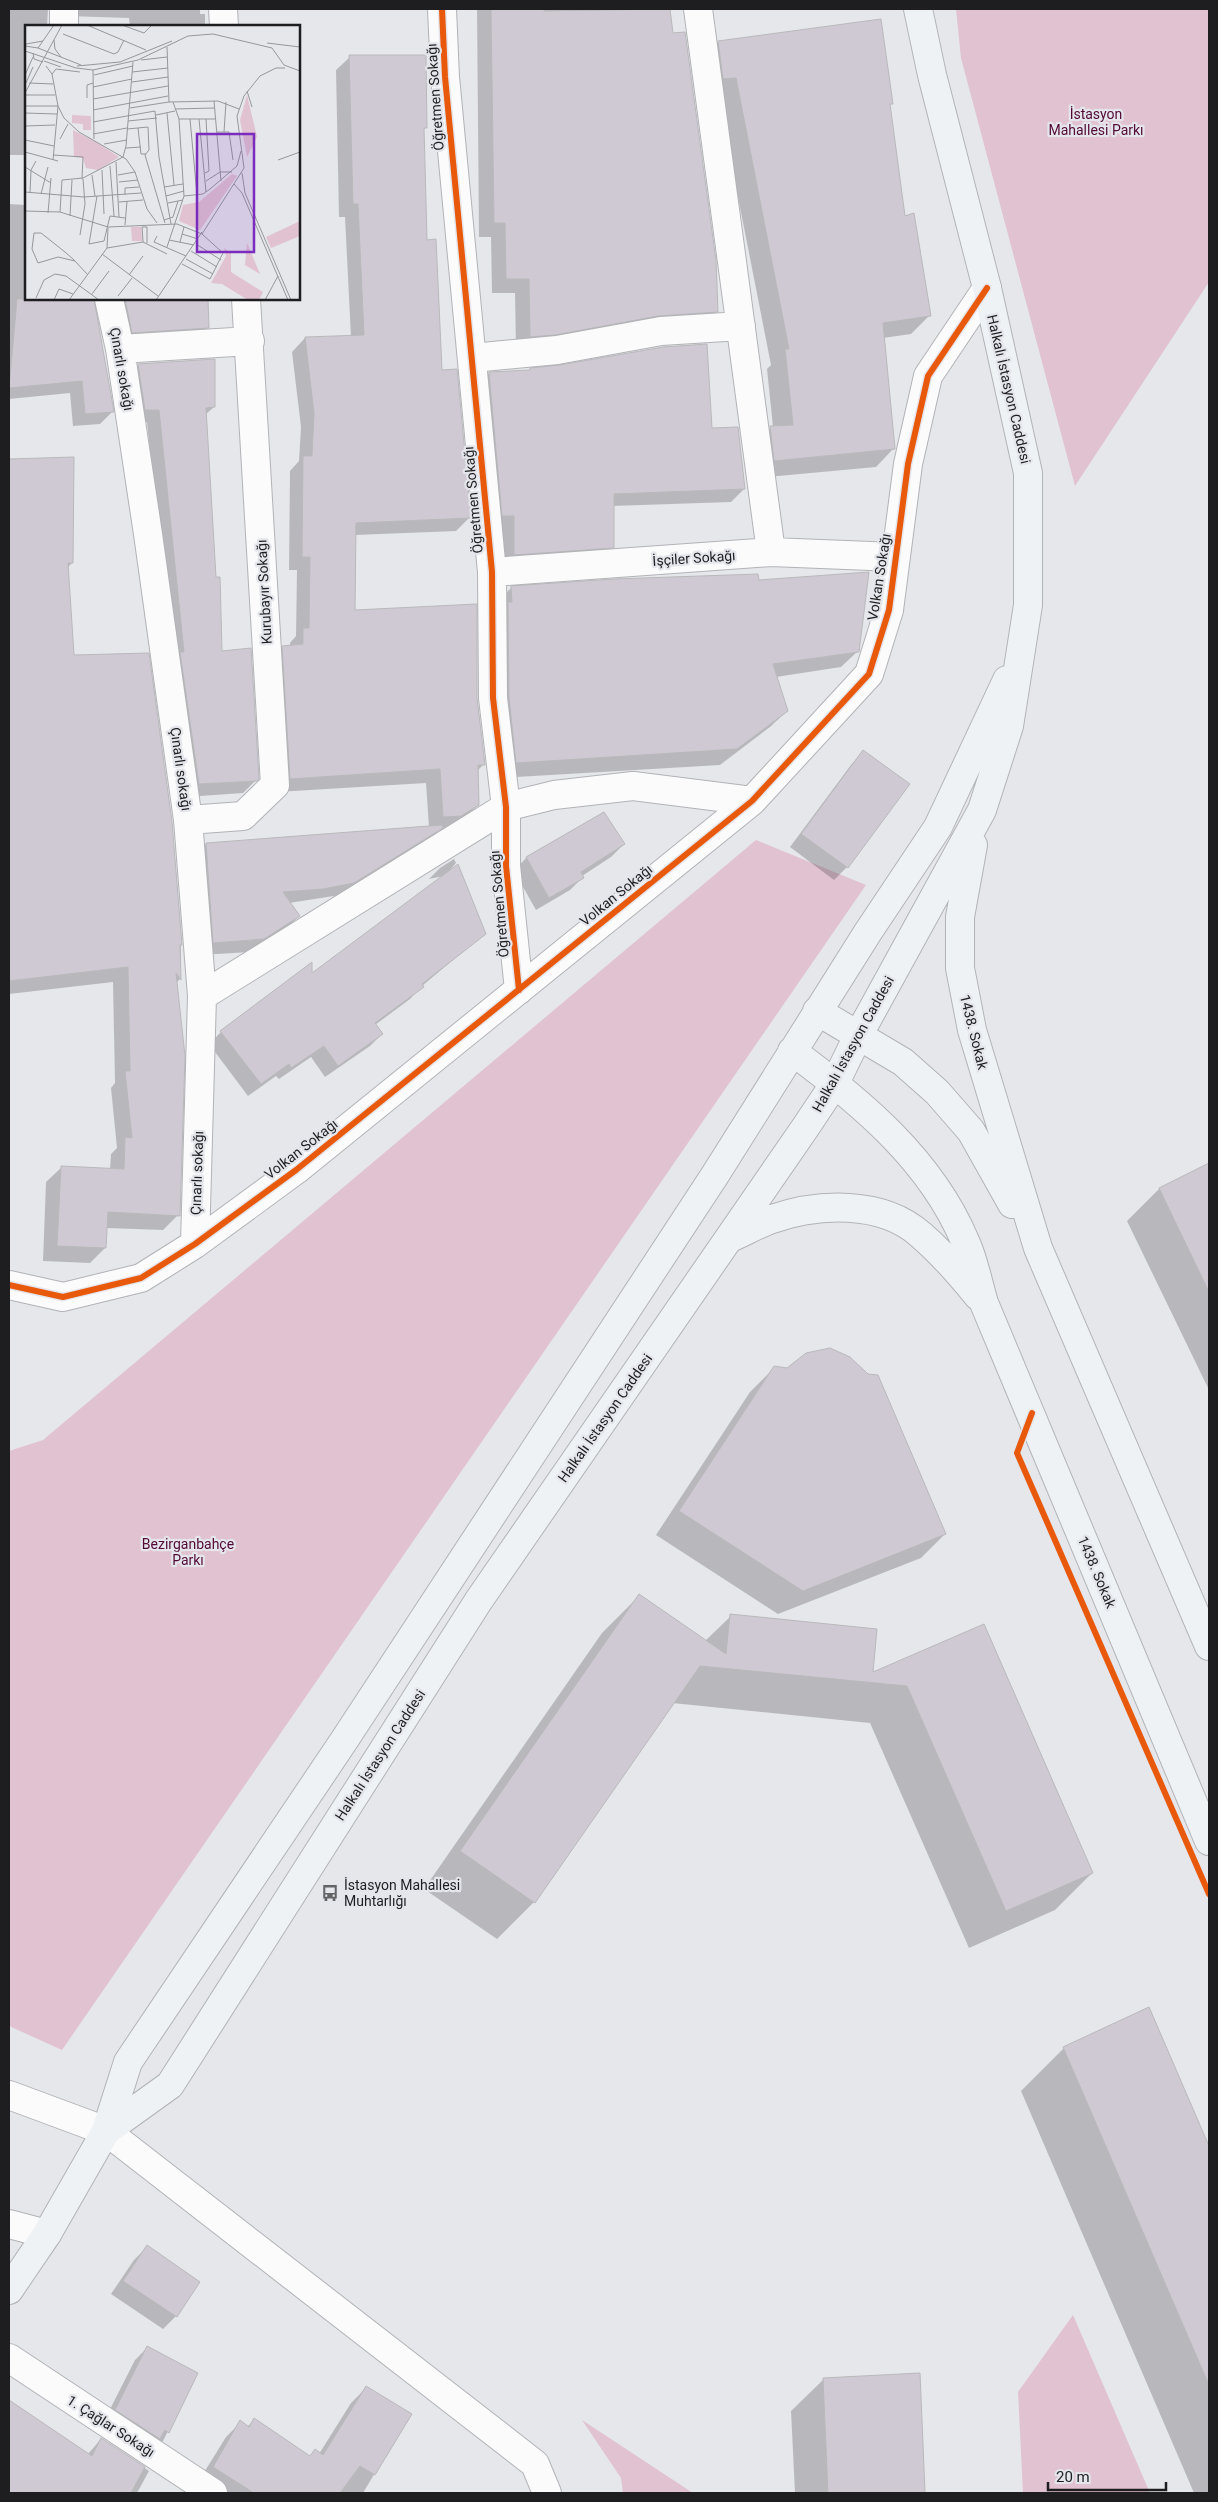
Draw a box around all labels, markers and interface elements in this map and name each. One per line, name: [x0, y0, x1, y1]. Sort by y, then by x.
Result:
inset map: [25, 25, 300, 300]
street label: Öğretmen Sokağı: [423, 43, 447, 151]
park label: İstasyon Mahallesi Parkı: [1048, 106, 1144, 138]
street label: Halkalı İstasyon Caddesi: [984, 313, 1034, 465]
street label: Çınarlı sokağı: [107, 326, 137, 412]
street label: Öğretmen Sokağı: [460, 446, 486, 554]
street label: Volkan Sokağı: [864, 532, 894, 622]
street label: Kurubayır Sokağı: [253, 539, 275, 645]
street label: İşçiler Sokağı: [652, 547, 736, 569]
street label: Çınarlı sokağı: [167, 726, 195, 812]
street label: Öğretmen Sokağı: [486, 850, 512, 958]
street label: Volkan Sokağı: [577, 861, 655, 929]
street label: Halkalı İstasyon Caddesi: [809, 973, 897, 1115]
street label: 1438. Sokak: [957, 993, 991, 1072]
street label: Volkan Sokağı: [261, 1116, 341, 1182]
street label: Çınarlı sokağı: [188, 1131, 206, 1215]
street label: Halkalı İstasyon Caddesi: [555, 1351, 655, 1485]
street label: 1438. Sokak: [1075, 1534, 1120, 1611]
park label: Bezirganbahçe Parkı: [142, 1536, 234, 1568]
street label: Halkalı İstasyon Caddesi: [332, 1687, 428, 1823]
place label: İstasyon Mahallesi Muhtarlığı: [344, 1877, 460, 1909]
bus stop icon: İstasyon Mahallesi Muhtarlığı: [320, 1883, 340, 1903]
street label: 1. Çağlar Sokağı: [64, 2392, 158, 2460]
scale bar: [1048, 2460, 1166, 2492]
text: 20 m: [1056, 2468, 1090, 2486]

